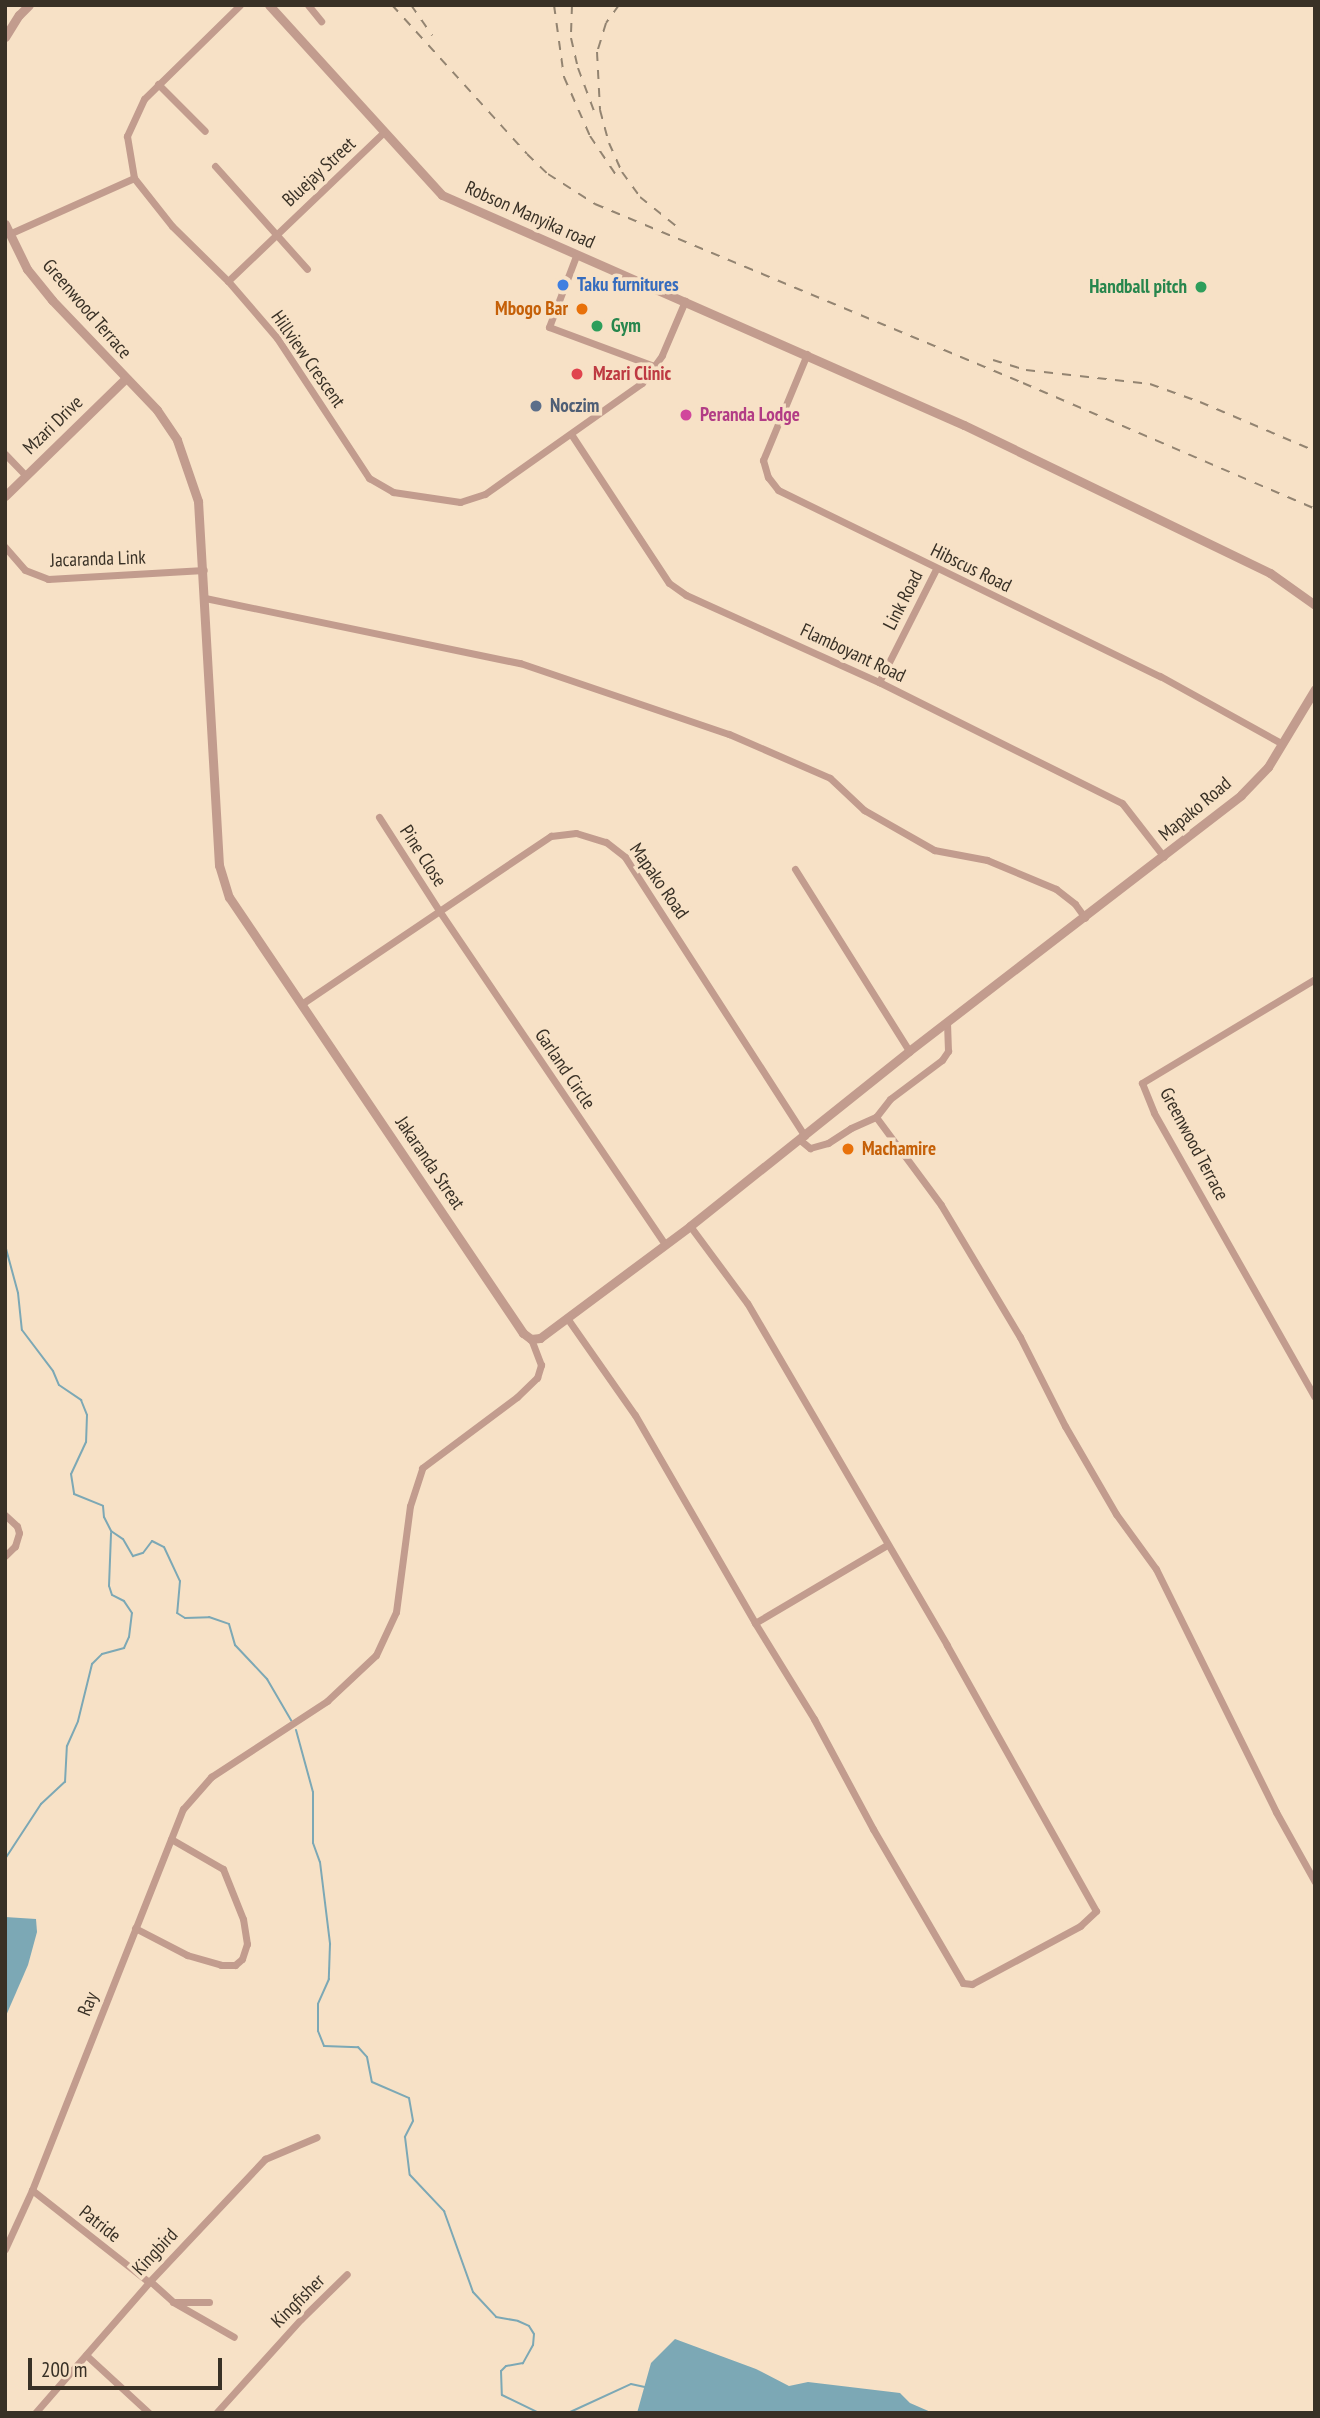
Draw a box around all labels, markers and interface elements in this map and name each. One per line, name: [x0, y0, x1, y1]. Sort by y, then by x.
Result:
street label: Bluejay Street: [278, 132, 360, 212]
street label: Robson Manyika road: [462, 176, 598, 254]
street label: Greenwood Terrace: [37, 254, 137, 364]
place label: Taku furnitures: [577, 274, 679, 296]
place label: Handball pitch: [1089, 276, 1187, 298]
marker: Taku furnitures: [555, 277, 571, 293]
marker: Handball pitch: [1193, 279, 1209, 295]
place label: Mbogo Bar: [495, 298, 568, 320]
marker: Mbogo Bar: [574, 301, 590, 317]
street label: Hillview Crescent: [266, 306, 350, 412]
place label: Gym: [611, 315, 641, 337]
marker: Gym: [589, 318, 605, 334]
place label: Mzari Clinic: [593, 363, 671, 385]
marker: Mzari Clinic: [567, 364, 587, 384]
street label: Mzari Drive: [18, 391, 88, 459]
place label: Noczim: [550, 395, 599, 417]
marker: Noczim: [528, 398, 544, 414]
place label: Peranda Lodge: [700, 404, 800, 426]
marker: Peranda Lodge: [678, 407, 694, 423]
street label: Hibscus Road: [927, 539, 1015, 597]
street label: Jacaranda Link: [50, 546, 146, 572]
street label: Link Road: [878, 566, 928, 634]
street label: Flamboyant Road: [797, 619, 909, 687]
street label: Mapako Road: [1154, 772, 1236, 846]
street label: Pine Close: [395, 821, 451, 891]
street label: Mapako Road: [625, 839, 693, 923]
street label: Garland Circle: [530, 1025, 600, 1113]
street label: Greenwood Terrace: [1155, 1084, 1233, 1204]
street label: Jakaranda Streat: [391, 1112, 469, 1214]
place label: Machamire: [862, 1138, 936, 1160]
marker: Machamire: [840, 1141, 856, 1157]
street label: Ray: [73, 1989, 103, 2019]
street label: Patride: [75, 2201, 125, 2247]
street label: Kingbird: [128, 2224, 182, 2280]
street label: Kingfisher: [267, 2270, 329, 2332]
scale bar: [32, 2344, 226, 2388]
text: 200 m: [41, 2356, 87, 2383]

